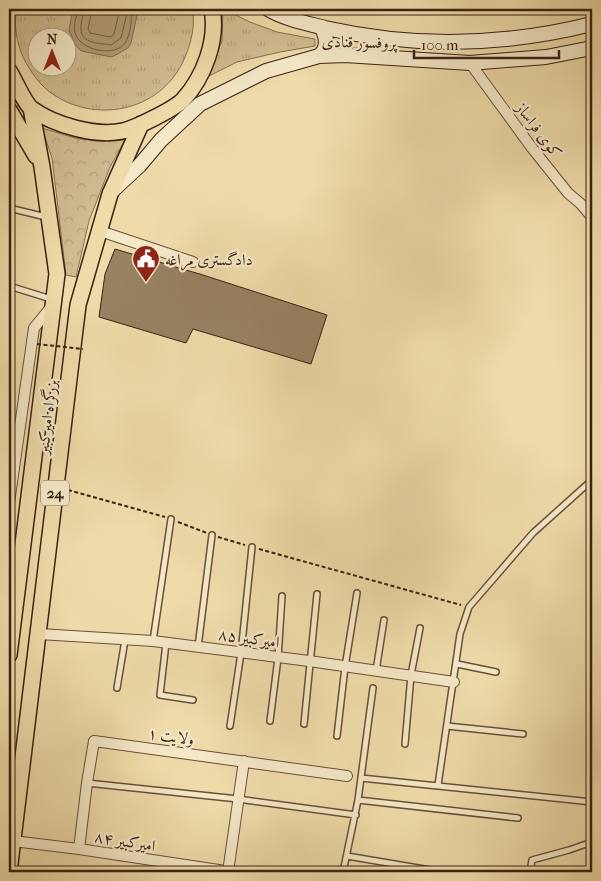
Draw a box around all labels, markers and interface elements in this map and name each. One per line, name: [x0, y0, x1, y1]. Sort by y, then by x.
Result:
north arrow: [28, 28, 78, 78]
scale bar: [414, 28, 558, 60]
text: N: [47, 31, 58, 48]
street label: پروفسور قنادی: [321, 32, 399, 53]
text: 100 m: [421, 36, 459, 54]
street label: کوی فراساز: [510, 97, 566, 162]
public building icon: دادگستری مراغه: [131, 244, 161, 283]
place label: دادگستری مراغه: [165, 250, 253, 271]
street label: بزرگراه امیرکبیر: [32, 378, 62, 457]
road number: 24: [41, 480, 69, 506]
street label: امیرکبیر ۸۵: [217, 624, 281, 652]
street label: ولایت ۱: [146, 723, 195, 750]
street label: امیرکبیر ۸۴: [93, 827, 157, 855]

